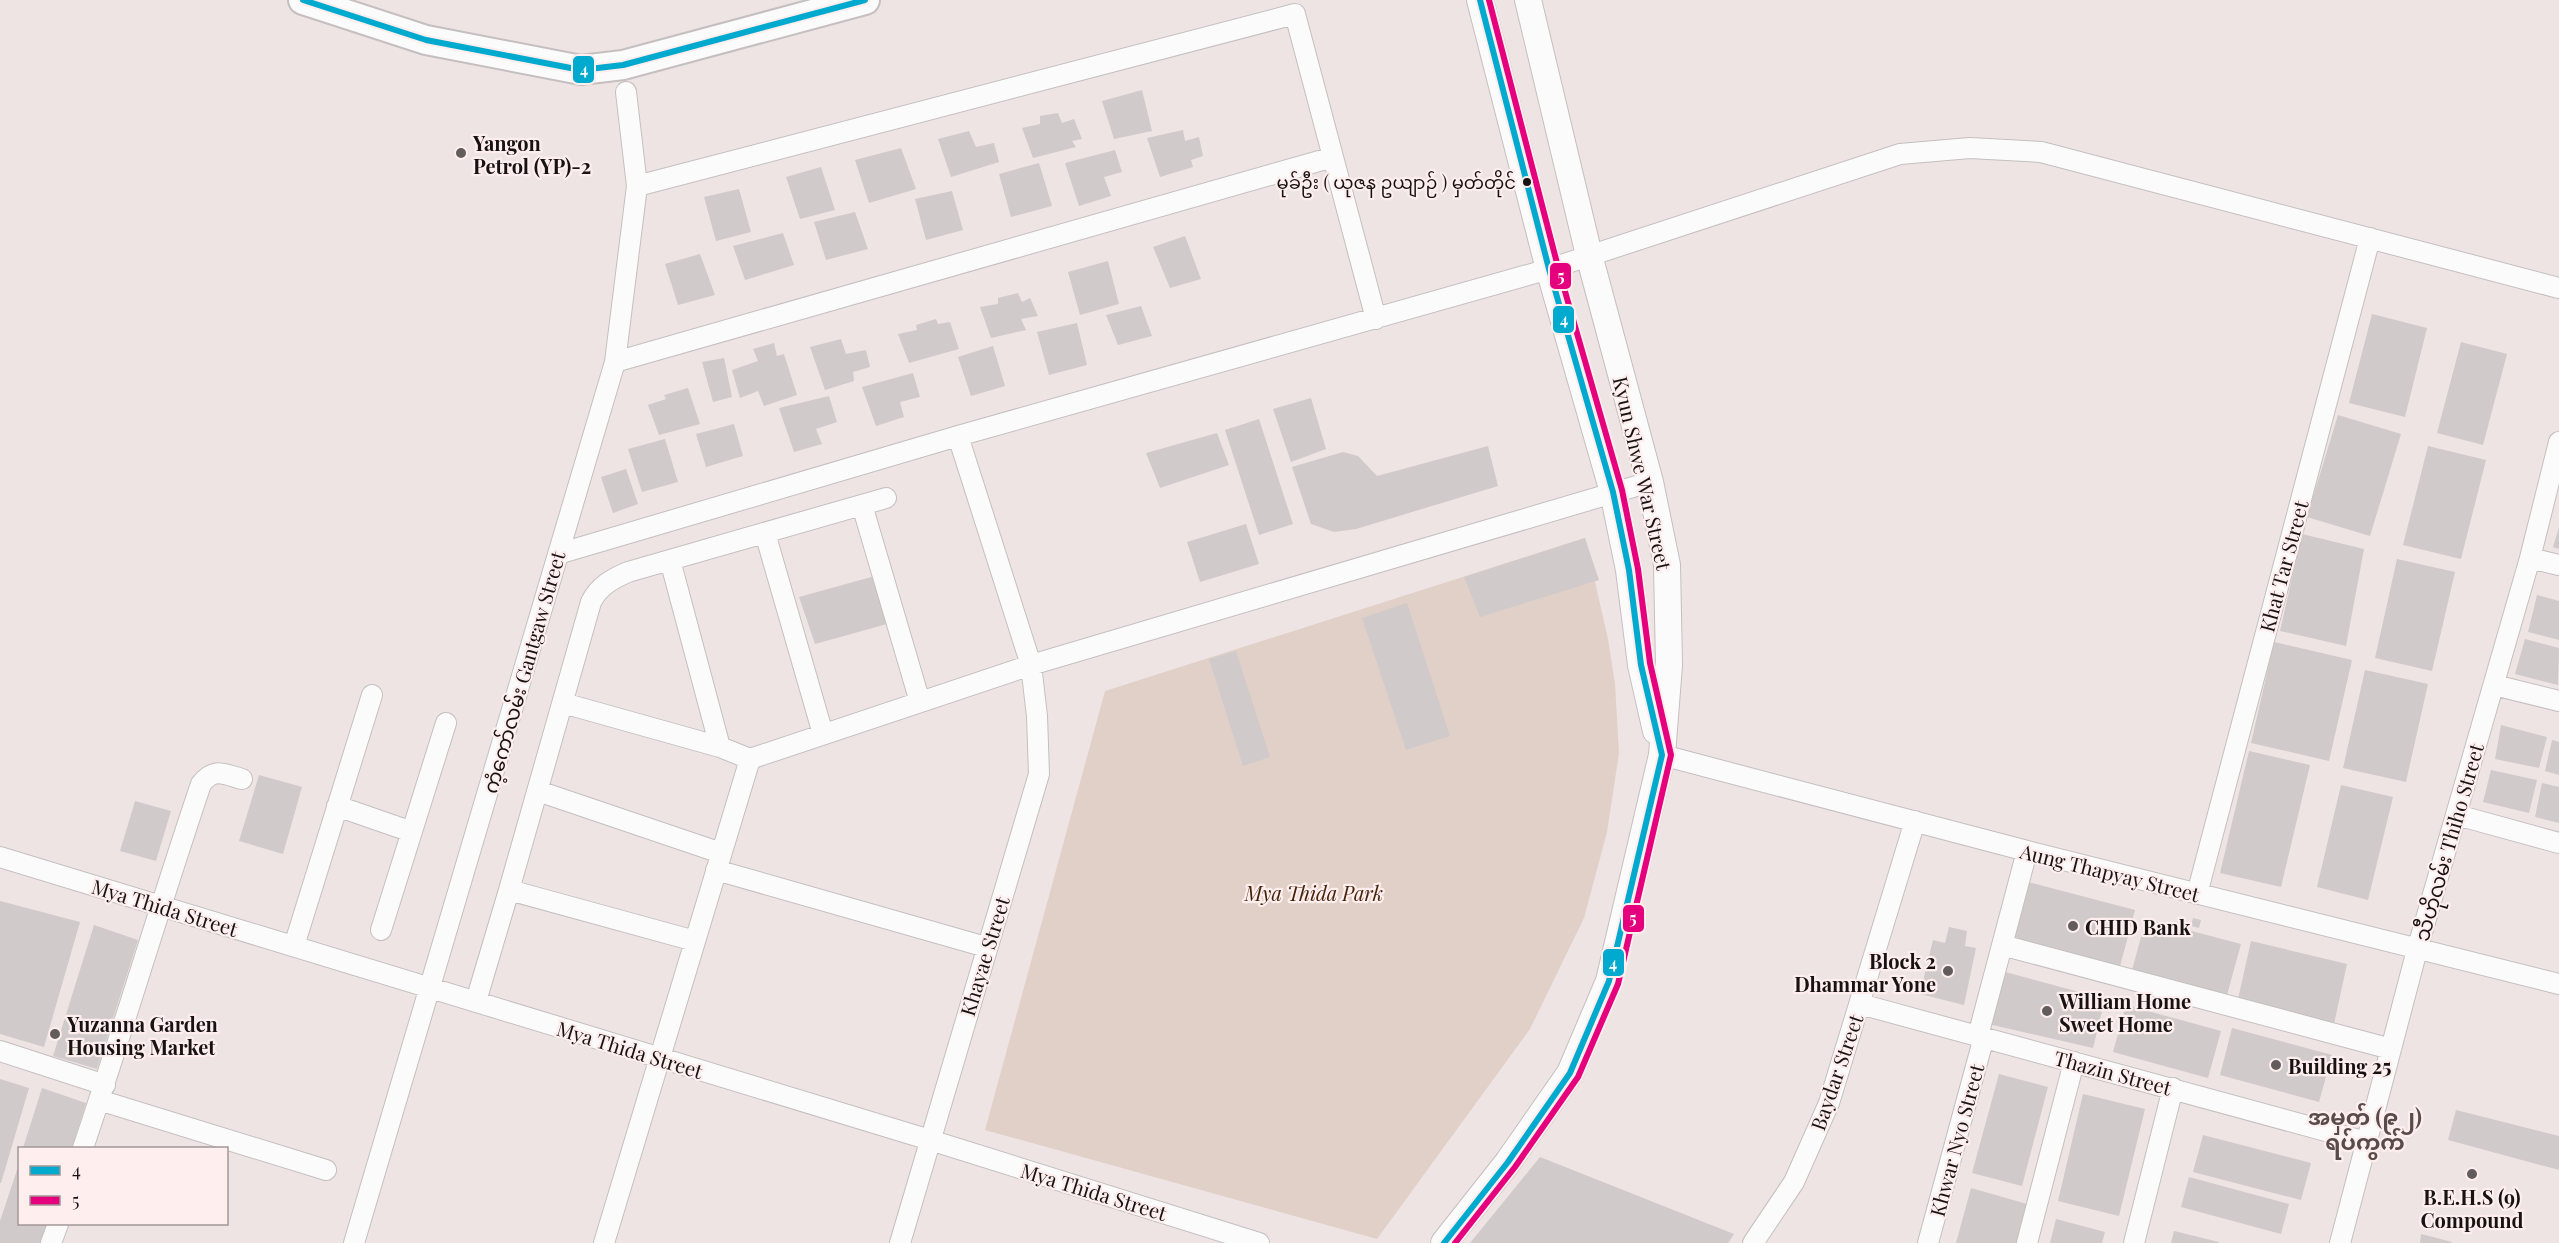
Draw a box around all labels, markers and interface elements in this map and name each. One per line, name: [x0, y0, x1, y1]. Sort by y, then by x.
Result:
line badge: 4: [572, 55, 595, 84]
text: 4: [580, 58, 588, 79]
place label: Yangon Petrol (YP)-2: [472, 129, 591, 179]
marker: Yangon Petrol (YP)-2: [454, 146, 468, 160]
place label: မုခ်ဦး ( ယုဇန ဥယျာဉ် ) မှတ်တိုင်: [1276, 169, 1516, 198]
marker: မုခ်ဦး ( ယုဇန ဥယျာဉ် ) မှတ်တိုင်: [1521, 176, 1533, 188]
line badge: 5: [1549, 262, 1572, 290]
text: 5: [1557, 265, 1565, 286]
line badge: 4: [1552, 305, 1575, 334]
text: 4: [1560, 308, 1568, 329]
street label: Kyun Shwe War Street: [1608, 374, 1679, 573]
street label: Khat Tar Street: [2252, 496, 2314, 635]
street label: ကံ့ကော်လမ်း Gantgaw Street: [475, 547, 573, 797]
street label: သီဟိုလမ်း Thiho Street: [2407, 739, 2494, 945]
street label: Aung Thapyay Street: [2017, 836, 2203, 908]
street label: Mya Thida Street: [89, 872, 242, 942]
park label: Mya Thida Park: [1244, 879, 1383, 906]
street label: Khayae Street: [953, 892, 1015, 1019]
line badge: 5: [1622, 904, 1645, 933]
text: 5: [1629, 907, 1637, 928]
place label: CHID Bank: [2085, 913, 2191, 940]
marker: CHID Bank: [2066, 919, 2080, 933]
place label: Block 2 Dhammar Yone: [1794, 947, 1936, 997]
line badge: 4: [1602, 948, 1625, 977]
text: 4: [1609, 952, 1617, 973]
marker: Block 2 Dhammar Yone: [1941, 964, 1955, 978]
place label: William Home Sweet Home: [2058, 987, 2191, 1037]
marker: William Home Sweet Home: [2040, 1004, 2054, 1018]
place label: Yuzanna Garden Housing Market: [66, 1010, 219, 1060]
street label: Baydar Street: [1804, 1010, 1869, 1134]
street label: Mya Thida Street: [554, 1014, 707, 1084]
marker: Yuzanna Garden Housing Market: [48, 1027, 62, 1041]
street label: Thazin Street: [2052, 1043, 2175, 1101]
place label: Building 25: [2288, 1052, 2391, 1079]
marker: Building 25: [2269, 1058, 2283, 1072]
street label: Khwar Nyo Street: [1923, 1060, 1990, 1219]
district label: အမှတ် (၉၂) ရပ်ကွက်: [2308, 1101, 2422, 1160]
legend: [18, 1147, 228, 1225]
street label: Mya Thida Street: [1018, 1156, 1171, 1226]
text: 4: [72, 1158, 81, 1182]
marker: B.E.H.S (9) Compound: [2465, 1167, 2479, 1181]
place label: B.E.H.S (9) Compound: [2420, 1183, 2524, 1233]
text: 5: [72, 1188, 79, 1212]

